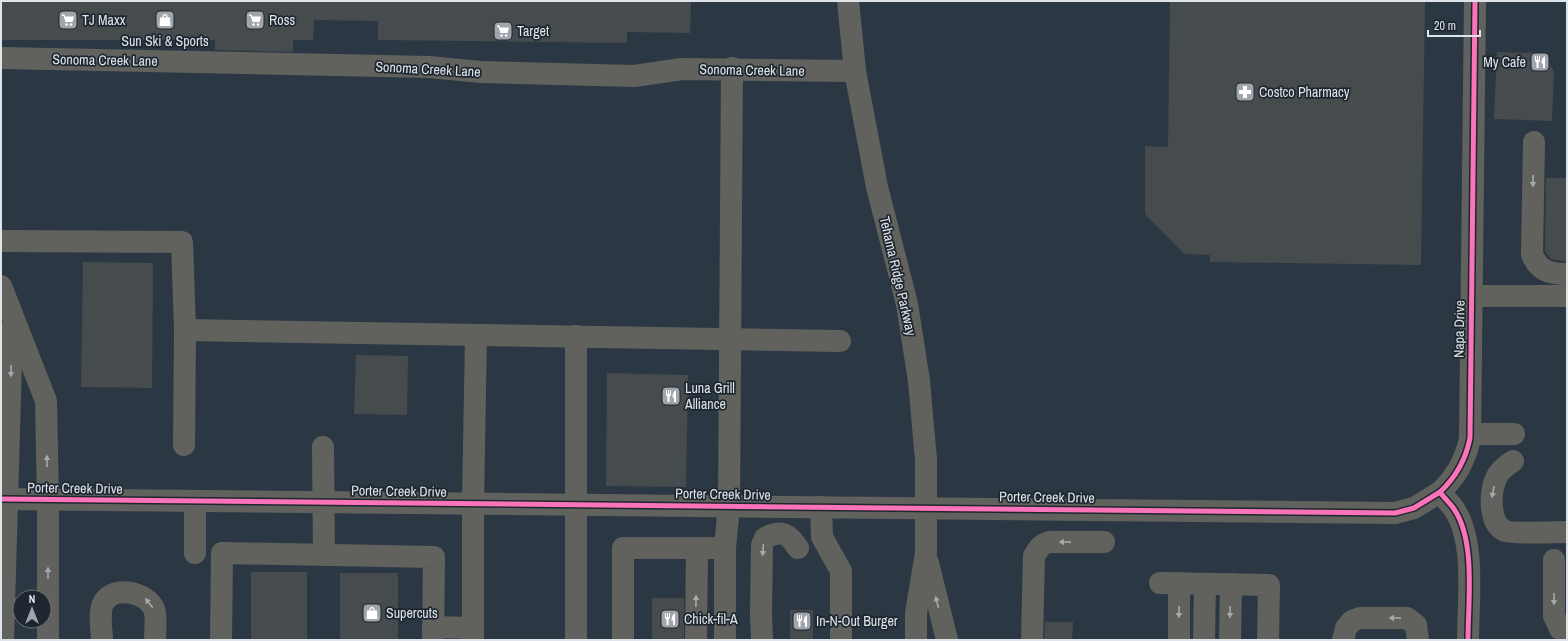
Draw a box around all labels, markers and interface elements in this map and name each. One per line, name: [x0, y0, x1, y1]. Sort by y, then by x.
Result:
supermarket icon: TJ Maxx: [57, 9, 79, 31]
shop icon: Sun Ski & Sports: [154, 9, 176, 31]
supermarket icon: Ross: [244, 9, 266, 31]
place label: TJ Maxx: [82, 11, 126, 29]
place label: Ross: [269, 11, 295, 29]
scale bar: [1428, 12, 1480, 38]
text: 20 m: [1434, 18, 1456, 34]
supermarket icon: Target: [492, 20, 514, 42]
place label: Target: [517, 22, 549, 40]
place label: Sun Ski & Sports: [121, 32, 209, 50]
street label: Sonoma Creek Lane: [52, 50, 158, 70]
restaurant icon: My Cafe: [1529, 51, 1551, 73]
place label: My Cafe: [1483, 53, 1526, 71]
street label: Sonoma Creek Lane: [375, 57, 481, 81]
street label: Sonoma Creek Lane: [699, 60, 805, 80]
pharmacy icon: Costco Pharmacy: [1234, 81, 1256, 103]
place label: Costco Pharmacy: [1259, 83, 1350, 101]
one-way arrow: [1530, 175, 1536, 188]
street label: Tehama Ridge Parkway: [876, 215, 921, 338]
street label: Napa Drive: [1449, 300, 1469, 358]
one-way arrow: [8, 365, 14, 378]
place label: Luna Grill Alliance: [684, 379, 735, 413]
restaurant icon: Luna Grill Alliance: [660, 385, 682, 407]
one-way arrow: [44, 454, 50, 467]
street label: Porter Creek Drive: [27, 478, 123, 498]
street label: Porter Creek Drive: [351, 481, 447, 501]
street label: Porter Creek Drive: [675, 484, 771, 504]
one-way arrow: [1490, 486, 1496, 498]
street label: Porter Creek Drive: [999, 487, 1095, 507]
one-way arrow: [1058, 539, 1071, 545]
one-way arrow: [759, 544, 766, 556]
one-way arrow: [45, 566, 51, 579]
north arrow: [12, 589, 52, 629]
text: N: [29, 592, 35, 606]
one-way arrow: [1551, 593, 1557, 606]
one-way arrow: [693, 594, 699, 607]
one-way arrow: [934, 596, 940, 608]
one-way arrow: [145, 597, 154, 608]
shop icon: Supercuts: [361, 602, 383, 624]
place label: Supercuts: [386, 604, 438, 622]
one-way arrow: [1176, 606, 1182, 619]
one-way arrow: [1227, 606, 1233, 619]
restaurant icon: Chick-fil-A: [659, 608, 681, 630]
place label: Chick-fil-A: [684, 610, 738, 628]
restaurant icon: In-N-Out Burger: [791, 610, 813, 632]
place label: In-N-Out Burger: [816, 612, 898, 630]
one-way arrow: [1388, 615, 1401, 621]

